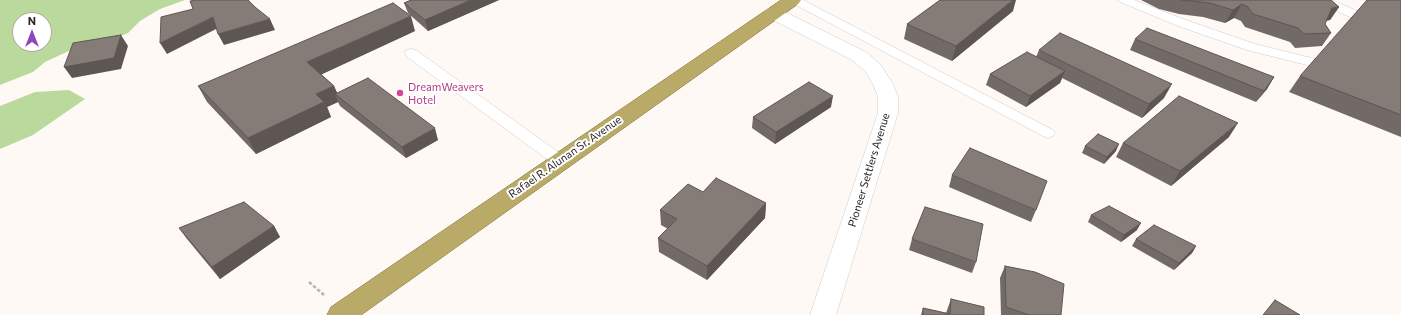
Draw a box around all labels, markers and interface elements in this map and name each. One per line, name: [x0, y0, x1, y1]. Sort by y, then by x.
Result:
north arrow: [12, 12, 52, 52]
text: N: [28, 14, 36, 27]
place label: DreamWeavers Hotel: [408, 80, 484, 106]
marker: DreamWeavers Hotel: [395, 88, 405, 98]
street label: Pioneer Settlers Avenue: [845, 111, 893, 229]
street label: Rafael R. Alunan Sr. Avenue: [506, 113, 624, 201]

